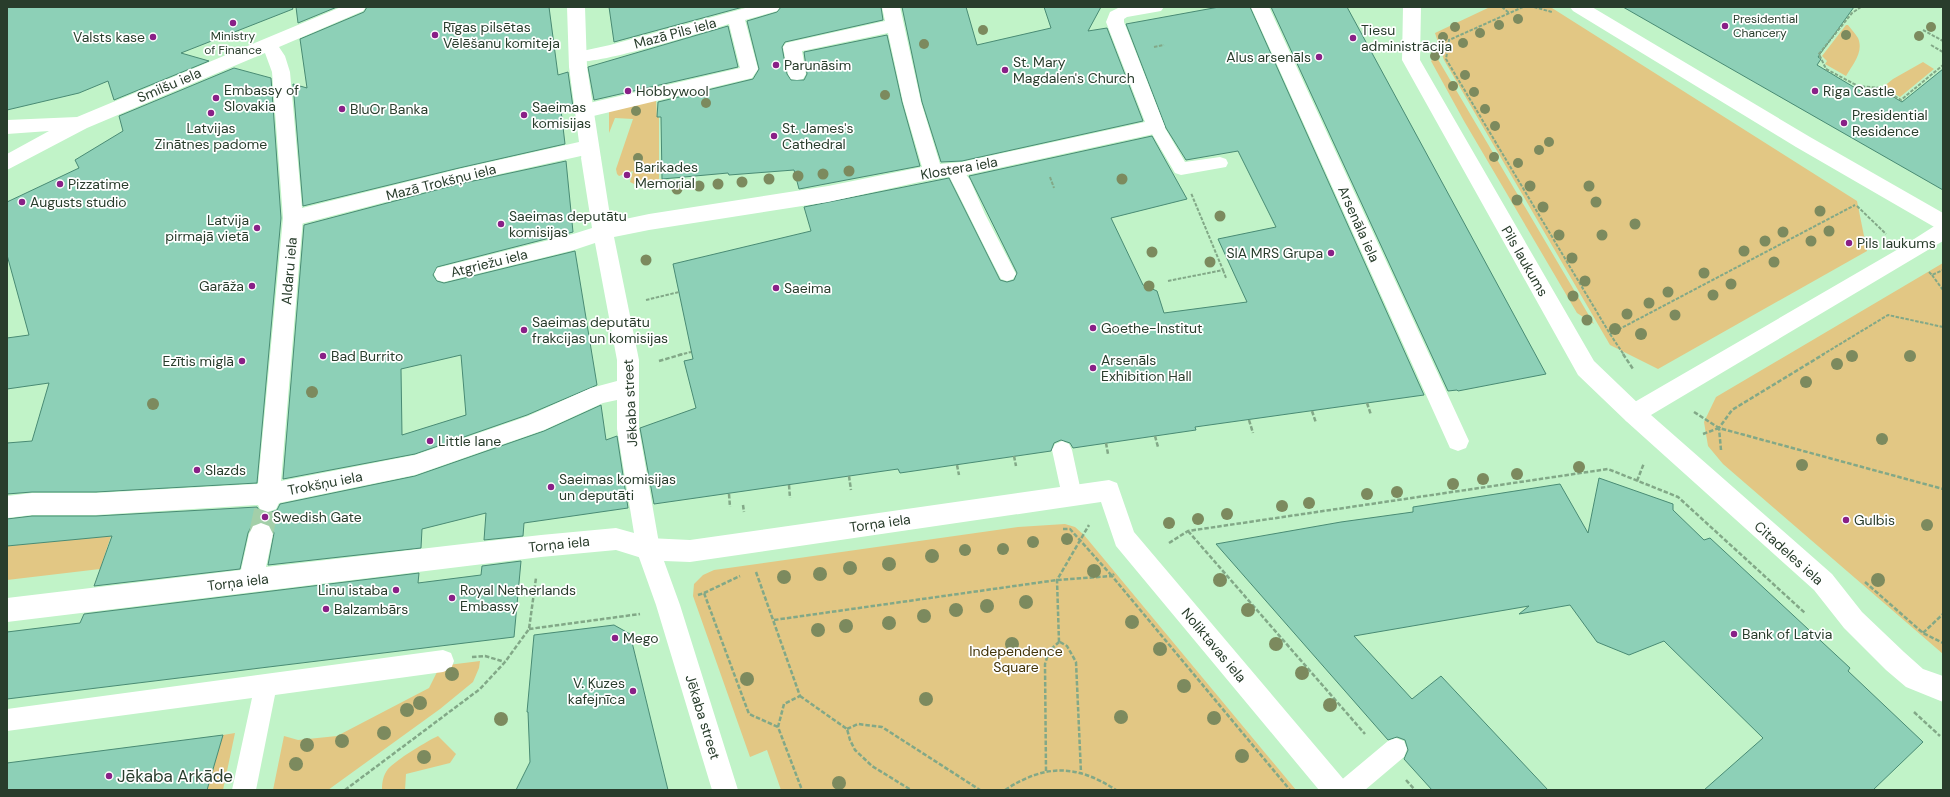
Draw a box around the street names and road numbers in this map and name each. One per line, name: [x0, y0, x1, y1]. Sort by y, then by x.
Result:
street label: Mazā Pils iela: [632, 13, 718, 53]
street label: Smilšu iela: [134, 63, 204, 107]
street label: Klostera iela: [919, 152, 999, 184]
street label: Mazā Trokšņu iela: [384, 160, 498, 204]
street label: Arsenāla iela: [1334, 183, 1384, 265]
street label: Pils laukums: [1498, 222, 1552, 300]
street label: Aldaru iela: [277, 236, 301, 306]
street label: Atgriežu iela: [449, 245, 529, 281]
street label: Jēkaba street: [619, 359, 641, 447]
street label: Trokšņu iela: [286, 467, 364, 499]
street label: Torņa iela: [848, 510, 912, 536]
street label: Citadeles iela: [1751, 517, 1827, 589]
street label: Torņa iela: [527, 532, 591, 556]
street label: Torņa iela: [206, 569, 270, 595]
street label: Noliktavas iela: [1178, 604, 1250, 686]
street label: Jēkaba street: [682, 672, 724, 762]

